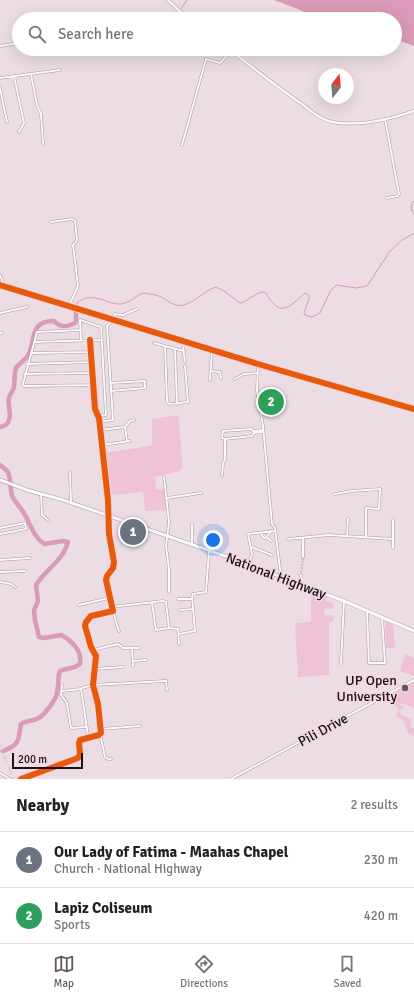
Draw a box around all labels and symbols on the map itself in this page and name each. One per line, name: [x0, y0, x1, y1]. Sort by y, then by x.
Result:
north arrow: [318, 68, 354, 104]
pin: 2: [258, 387, 284, 417]
pin: 1: [120, 517, 146, 547]
your location: [203, 530, 223, 550]
street label: National Highway: [223, 549, 329, 603]
place label: UP Open University: [337, 672, 397, 705]
marker: UP Open University: [400, 683, 410, 693]
street label: Pili Drive: [295, 710, 351, 750]
scale bar: [12, 751, 83, 770]

